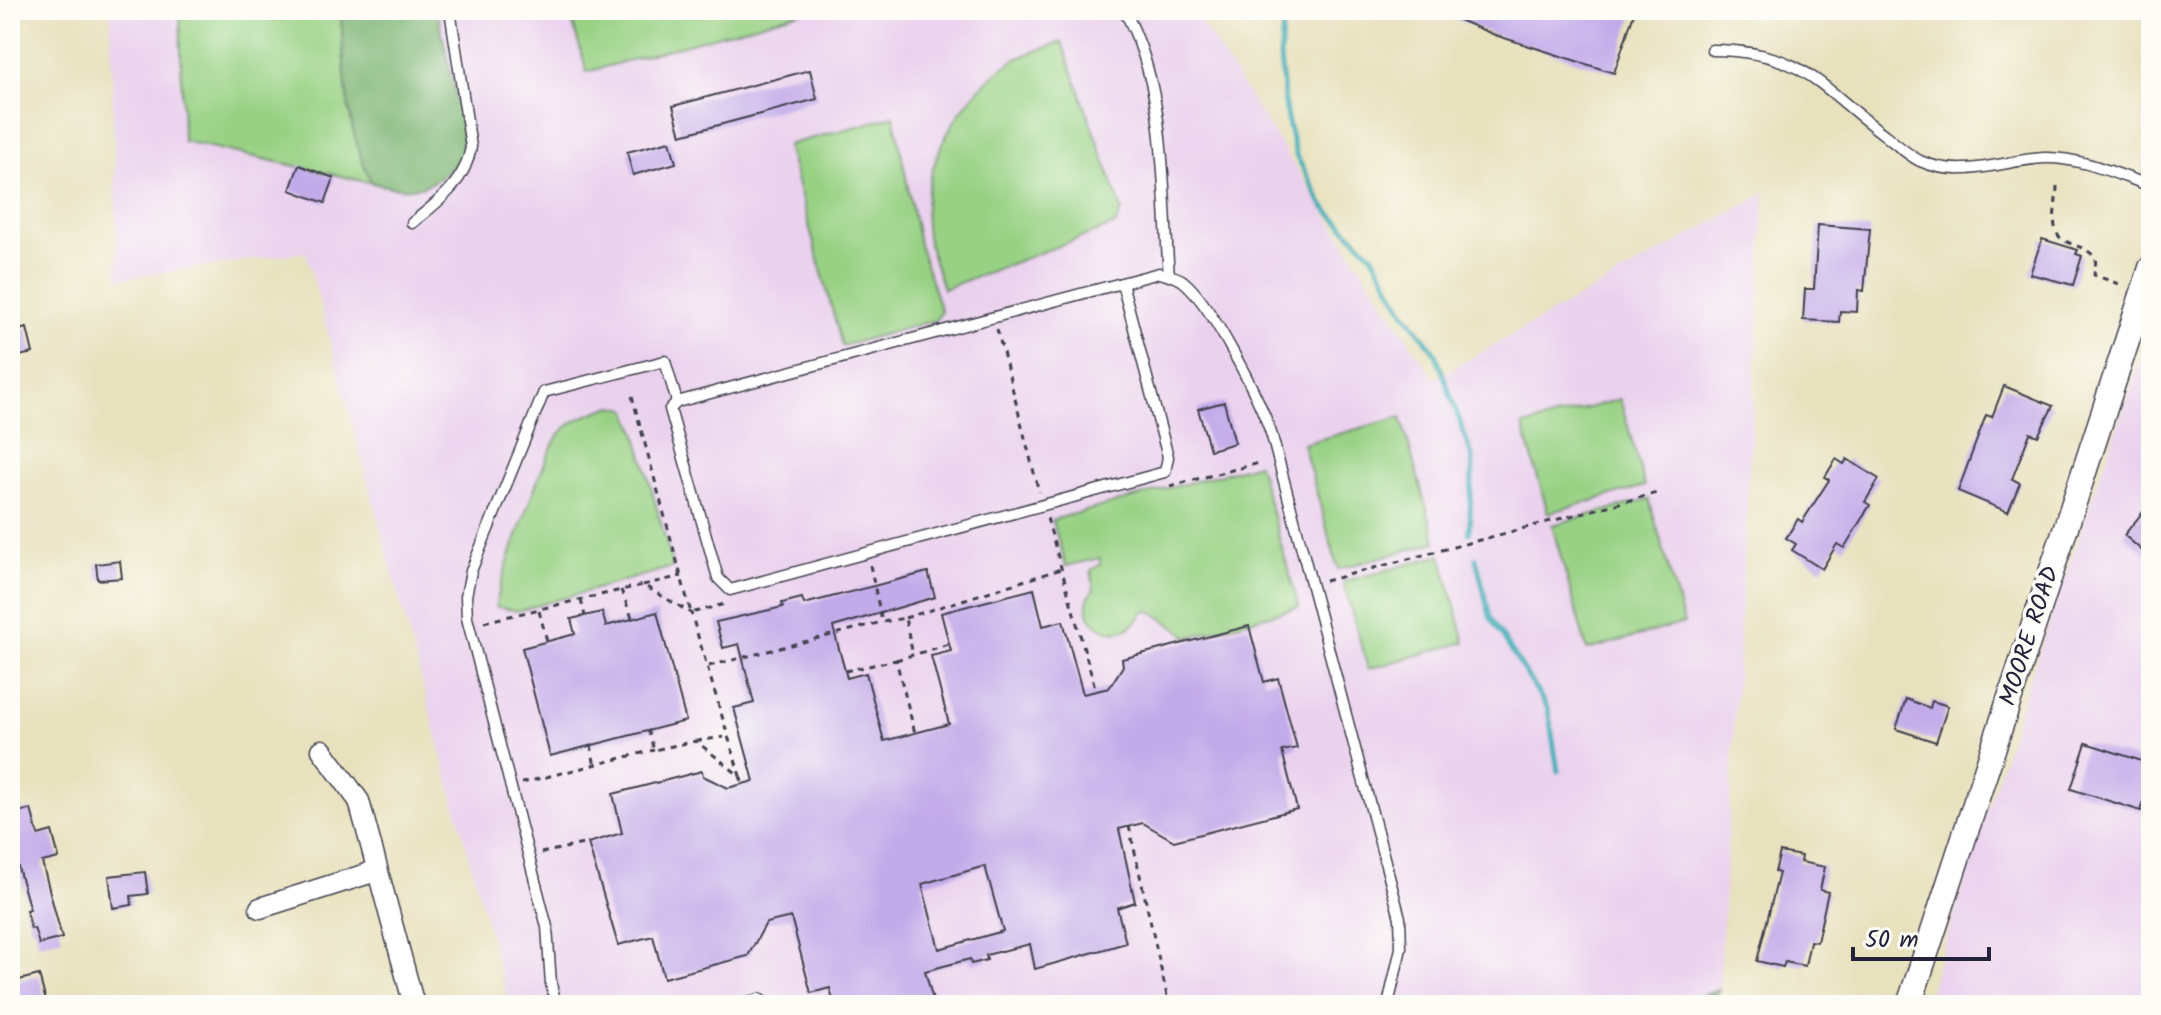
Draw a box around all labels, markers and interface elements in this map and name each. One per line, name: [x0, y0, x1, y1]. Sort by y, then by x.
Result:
street label: MOORE ROAD: [1989, 561, 2071, 711]
scale bar: [1853, 911, 1989, 961]
text: 50 m: [1865, 921, 1919, 960]

